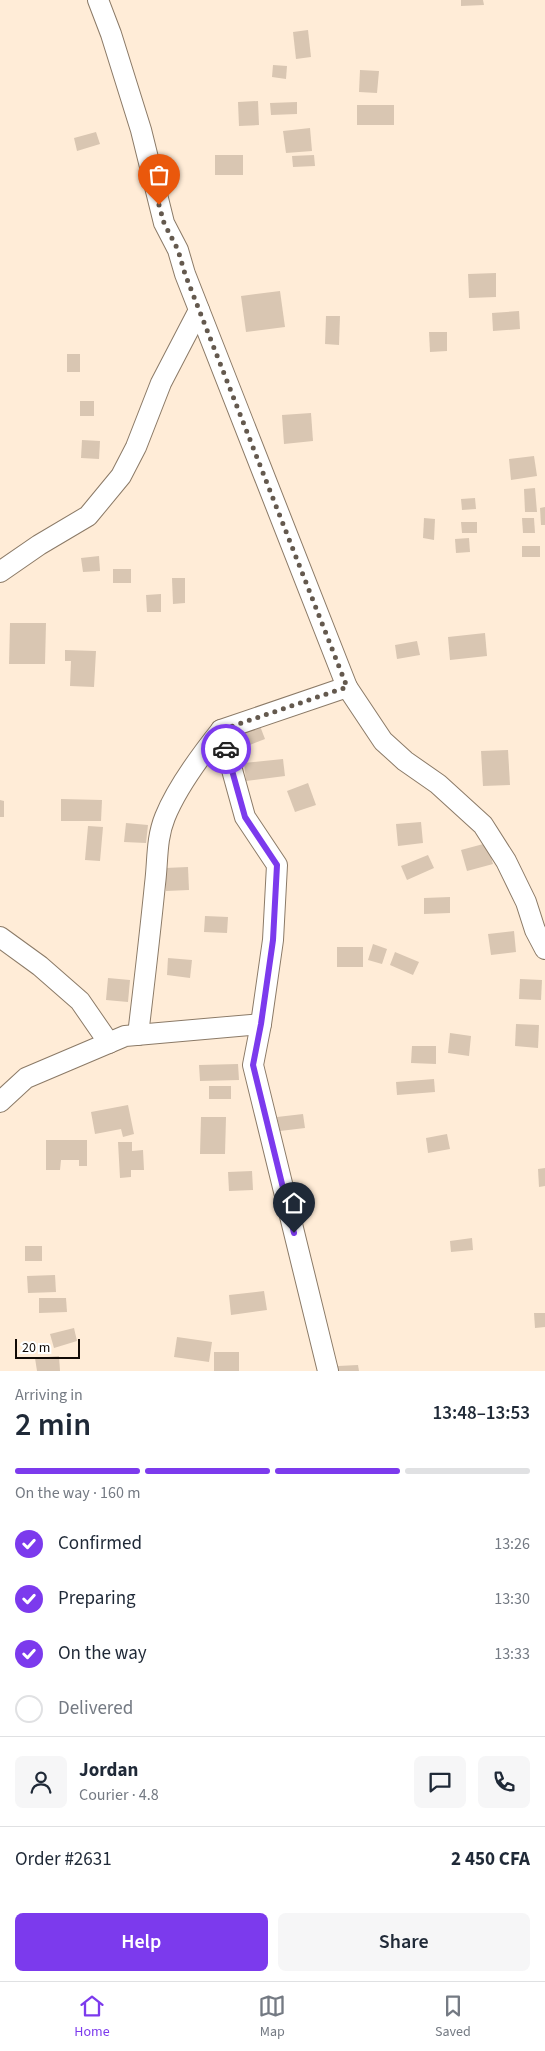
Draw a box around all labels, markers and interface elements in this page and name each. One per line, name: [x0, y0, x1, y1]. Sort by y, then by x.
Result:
pin: [138, 154, 180, 205]
icon: bag: [145, 161, 173, 189]
courier: [201, 724, 251, 774]
icon: car: [212, 735, 240, 763]
pin: [273, 1182, 315, 1233]
icon: home: [280, 1189, 308, 1217]
scale bar: [15, 1336, 80, 1359]
text: 20 m: [22, 1338, 50, 1358]
text: Arriving in: [15, 1384, 83, 1406]
text: 13:48–13:53: [432, 1400, 530, 1427]
text: 2 min: [15, 1402, 91, 1448]
text: On the way · 160 m: [15, 1482, 140, 1504]
icon: check: [15, 1530, 43, 1558]
text: Confirmed: [58, 1530, 142, 1557]
text: 13:26: [494, 1533, 530, 1555]
icon: check: [15, 1585, 43, 1613]
text: Preparing: [58, 1585, 136, 1612]
text: 13:30: [494, 1588, 530, 1610]
icon: check: [15, 1640, 43, 1668]
text: On the way: [58, 1640, 147, 1667]
text: 13:33: [494, 1643, 530, 1665]
text: Delivered: [58, 1695, 133, 1722]
button: person: [15, 1756, 67, 1808]
button: chat: [414, 1756, 466, 1808]
button: phone: [478, 1756, 530, 1808]
text: Jordan: [79, 1757, 138, 1784]
text: Courier · 4.8: [79, 1784, 159, 1806]
text: Order #2631: [15, 1846, 112, 1873]
text: 2 450 CFA: [451, 1846, 530, 1873]
button: Help: [15, 1913, 268, 1971]
button: Share: [278, 1913, 530, 1971]
tab: Home: [74, 1992, 110, 2042]
tab: Map: [258, 1992, 286, 2042]
tab: Saved: [435, 1992, 471, 2042]

